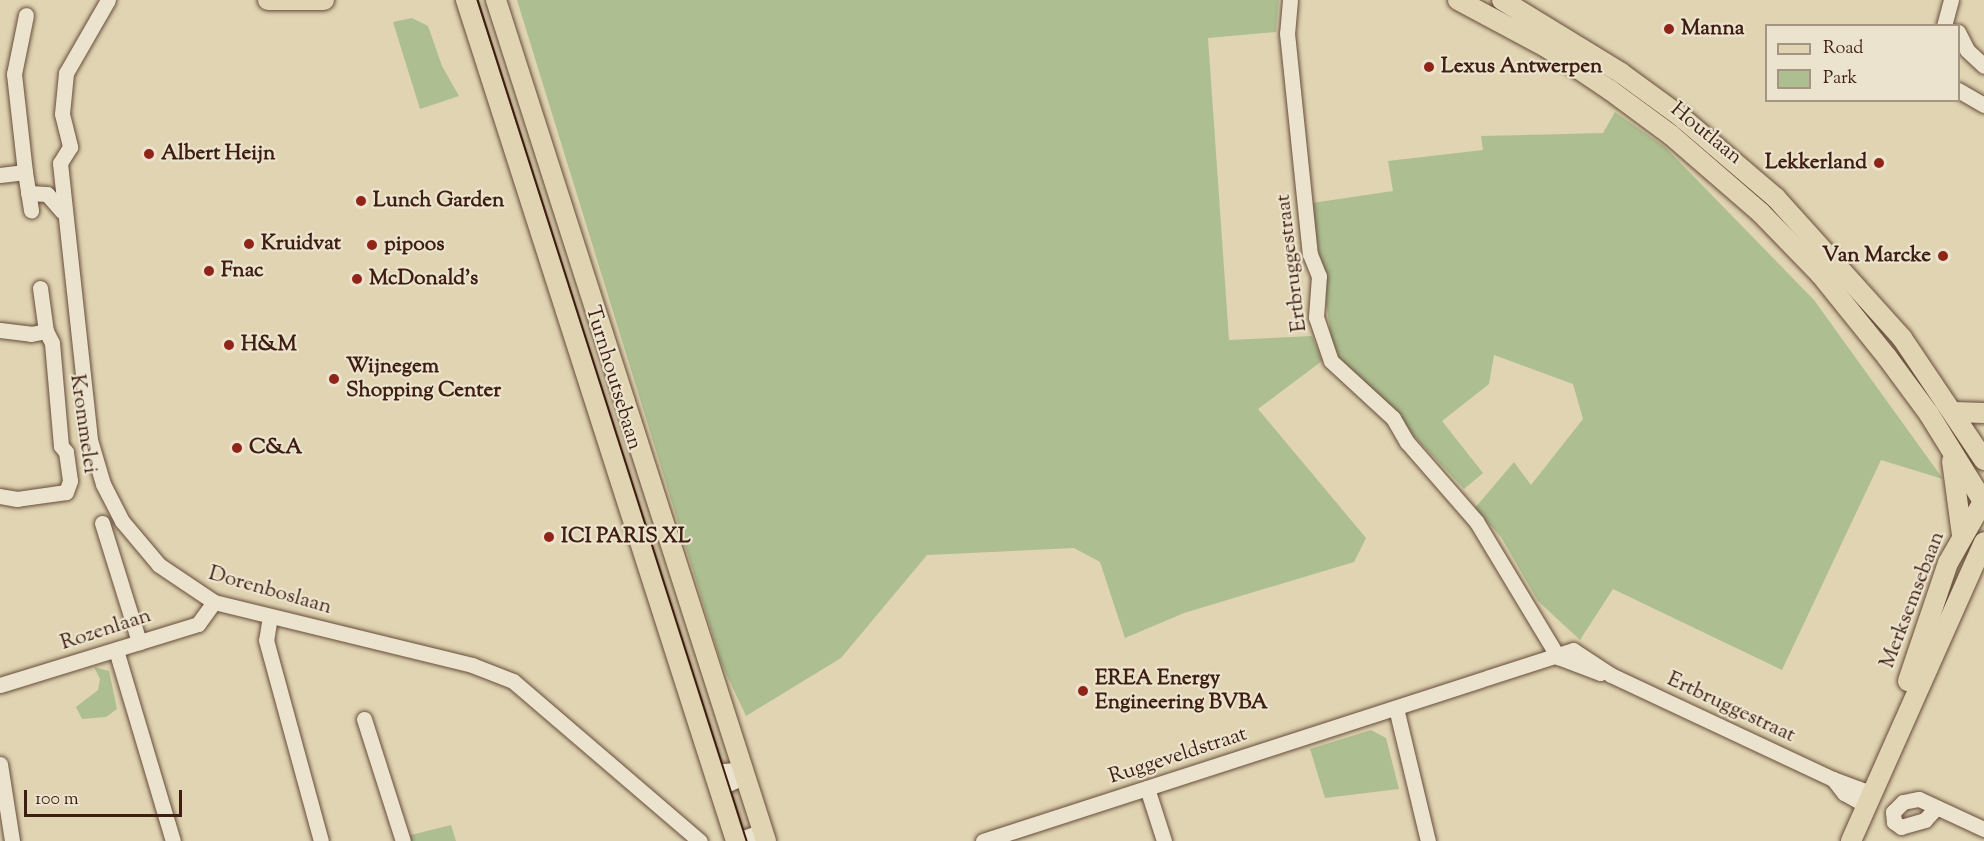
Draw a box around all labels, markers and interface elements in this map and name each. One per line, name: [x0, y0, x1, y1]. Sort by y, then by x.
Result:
place label: Manna: [1681, 16, 1744, 42]
marker: Manna: [1662, 22, 1676, 36]
legend: [1765, 24, 1960, 102]
text: Road: [1823, 36, 1863, 62]
place label: Lexus Antwerpen: [1441, 54, 1602, 80]
marker: Lexus Antwerpen: [1422, 60, 1436, 74]
text: Park: [1823, 66, 1857, 92]
street label: Houtlaan: [1665, 97, 1747, 171]
place label: Albert Heijn: [161, 141, 275, 167]
marker: Albert Heijn: [142, 147, 156, 161]
place label: Lekkerland: [1765, 150, 1867, 176]
marker: Lekkerland: [1872, 156, 1886, 170]
place label: Lunch Garden: [373, 188, 504, 214]
street label: Ertbruggestraat: [1271, 193, 1313, 333]
marker: Lunch Garden: [354, 194, 368, 208]
place label: Kruidvat: [261, 231, 341, 257]
place label: pipoos: [384, 232, 444, 258]
marker: Kruidvat: [242, 237, 256, 251]
marker: pipoos: [365, 238, 379, 252]
place label: Van Marcke: [1822, 243, 1931, 269]
marker: Van Marcke: [1936, 249, 1950, 263]
place label: Fnac: [221, 258, 264, 284]
marker: Fnac: [202, 264, 216, 278]
place label: McDonald's: [369, 266, 478, 292]
marker: McDonald's: [350, 272, 364, 286]
street label: Turnhoutsebaan: [579, 303, 647, 453]
place label: H&M: [241, 332, 297, 358]
marker: H&M: [222, 338, 236, 352]
place label: Wijnegem Shopping Center: [346, 354, 501, 404]
marker: Wijnegem Shopping Center: [327, 372, 341, 386]
street label: Krommelei: [64, 373, 102, 475]
place label: C&A: [249, 435, 302, 461]
marker: C&A: [230, 441, 244, 455]
place label: ICI PARIS XL: [561, 524, 691, 550]
street label: Merksemsebaan: [1875, 528, 1951, 672]
marker: ICI PARIS XL: [542, 530, 556, 544]
street label: Dorenboslaan: [206, 561, 334, 621]
street label: Rozenlaan: [58, 604, 154, 656]
place label: EREA Energy Engineering BVBA: [1095, 666, 1268, 716]
street label: Ertbruggestraat: [1663, 667, 1799, 749]
marker: EREA Energy Engineering BVBA: [1076, 684, 1090, 698]
street label: Ruggeveldstraat: [1106, 722, 1250, 790]
scale bar: [27, 778, 184, 816]
text: 100 m: [35, 787, 79, 813]

